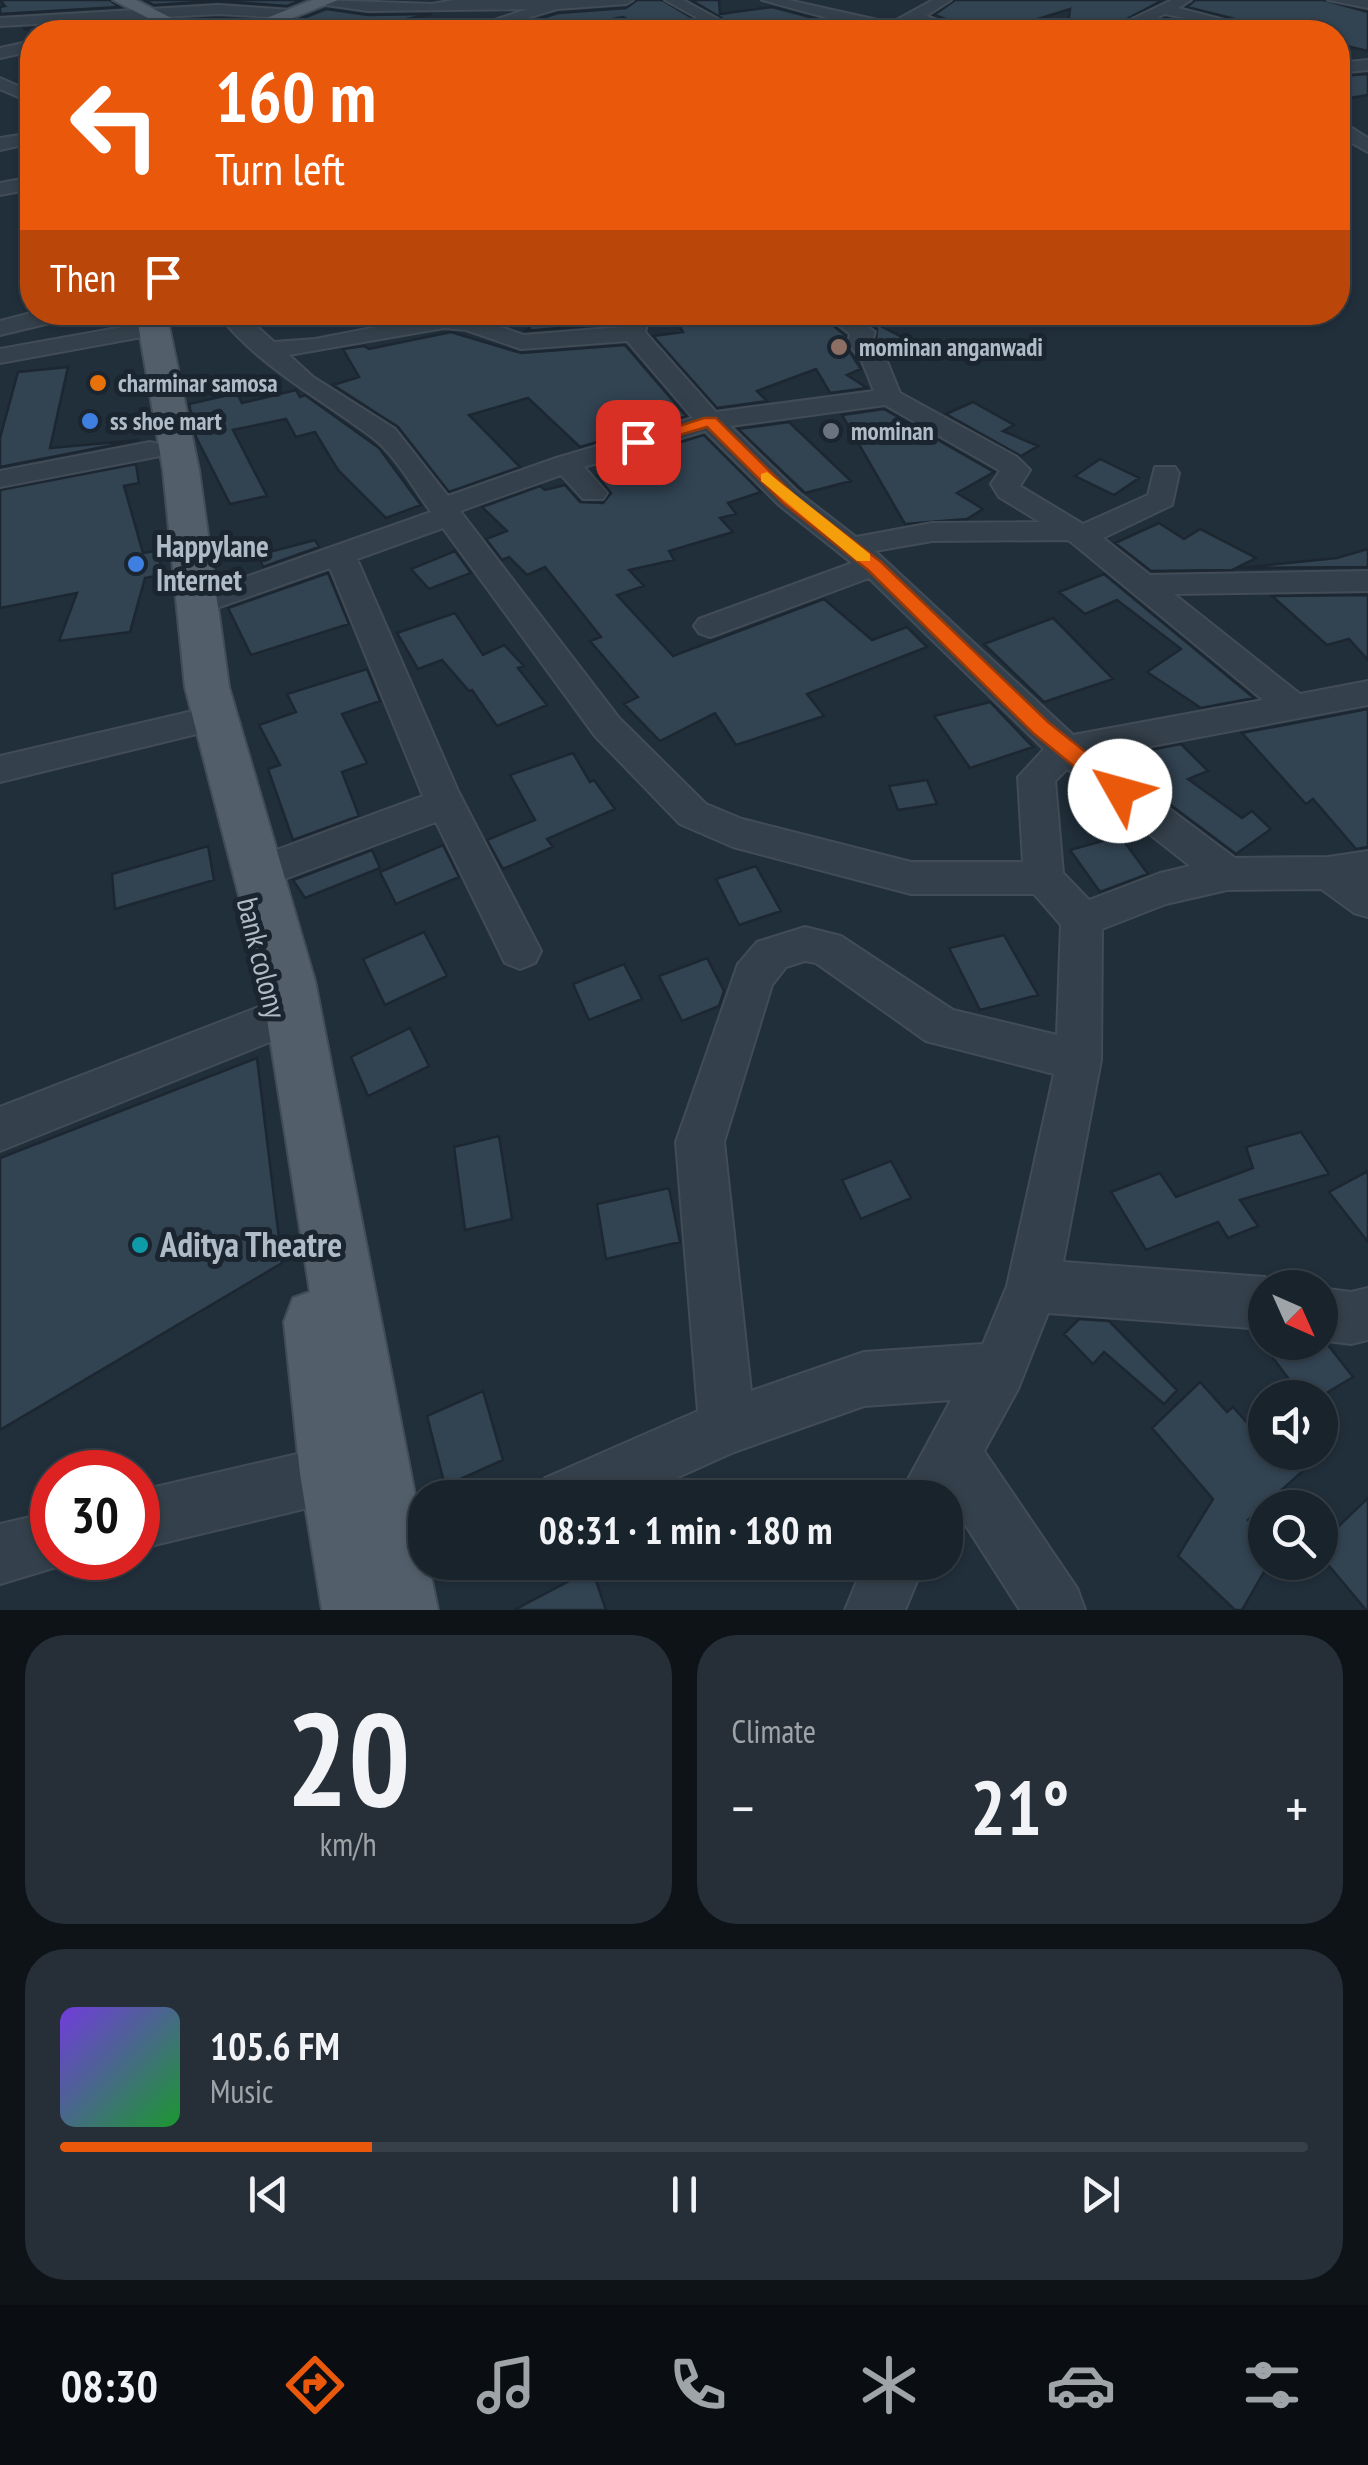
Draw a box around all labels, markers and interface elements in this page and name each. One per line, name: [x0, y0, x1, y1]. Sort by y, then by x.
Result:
text: 160 m: [215, 51, 376, 141]
icon: left: [50, 60, 180, 190]
text: Turn left: [215, 139, 345, 197]
icon: arrive: [136, 250, 191, 305]
text: Then: [50, 253, 116, 302]
place label: mominan anganwadi: [859, 331, 1043, 363]
marker: mominan anganwadi: [828, 336, 850, 358]
place label: charminar samosa: [118, 367, 278, 399]
marker: charminar samosa: [87, 372, 109, 394]
pin: [596, 400, 681, 485]
place label: ss shoe mart: [110, 405, 222, 437]
marker: ss shoe mart: [79, 410, 101, 432]
icon: arrive: [611, 415, 666, 470]
place label: mominan: [851, 415, 934, 447]
marker: mominan: [820, 420, 842, 442]
place label: Happylane Internet: [156, 526, 269, 599]
marker: Happylane Internet: [125, 553, 147, 575]
position arrow: [1068, 739, 1172, 843]
street label: bank colony: [229, 893, 296, 1023]
place label: Aditya Theatre: [159, 1221, 342, 1267]
marker: Aditya Theatre: [129, 1234, 151, 1256]
north arrow: [1248, 1270, 1338, 1360]
map controls: [1248, 1270, 1338, 1580]
button: sound: [1248, 1380, 1338, 1470]
speed limit sign: 30: [30, 1450, 160, 1580]
button: search: [1248, 1490, 1338, 1580]
text: 08:31 · 1 min · 180 m: [539, 1505, 832, 1554]
text: 20: [286, 1674, 410, 1842]
text: Climate: [732, 1710, 816, 1752]
text: 21°: [970, 1759, 1069, 1856]
text: −: [732, 1772, 754, 1843]
text: +: [1285, 1772, 1308, 1843]
text: km/h: [320, 1823, 377, 1865]
text: 105.6 FM: [210, 2021, 340, 2070]
text: Music: [210, 2070, 273, 2112]
icon: previous: [241, 2167, 296, 2222]
icon: pause: [657, 2167, 712, 2222]
icon: next: [1073, 2167, 1128, 2222]
icon: directions: [280, 2350, 350, 2420]
icon: music: [471, 2350, 541, 2420]
icon: phone: [663, 2350, 733, 2420]
icon: climate: [854, 2350, 924, 2420]
icon: car: [1046, 2350, 1116, 2420]
icon: filters: [1237, 2350, 1307, 2420]
text: 08:30: [61, 2356, 158, 2414]

